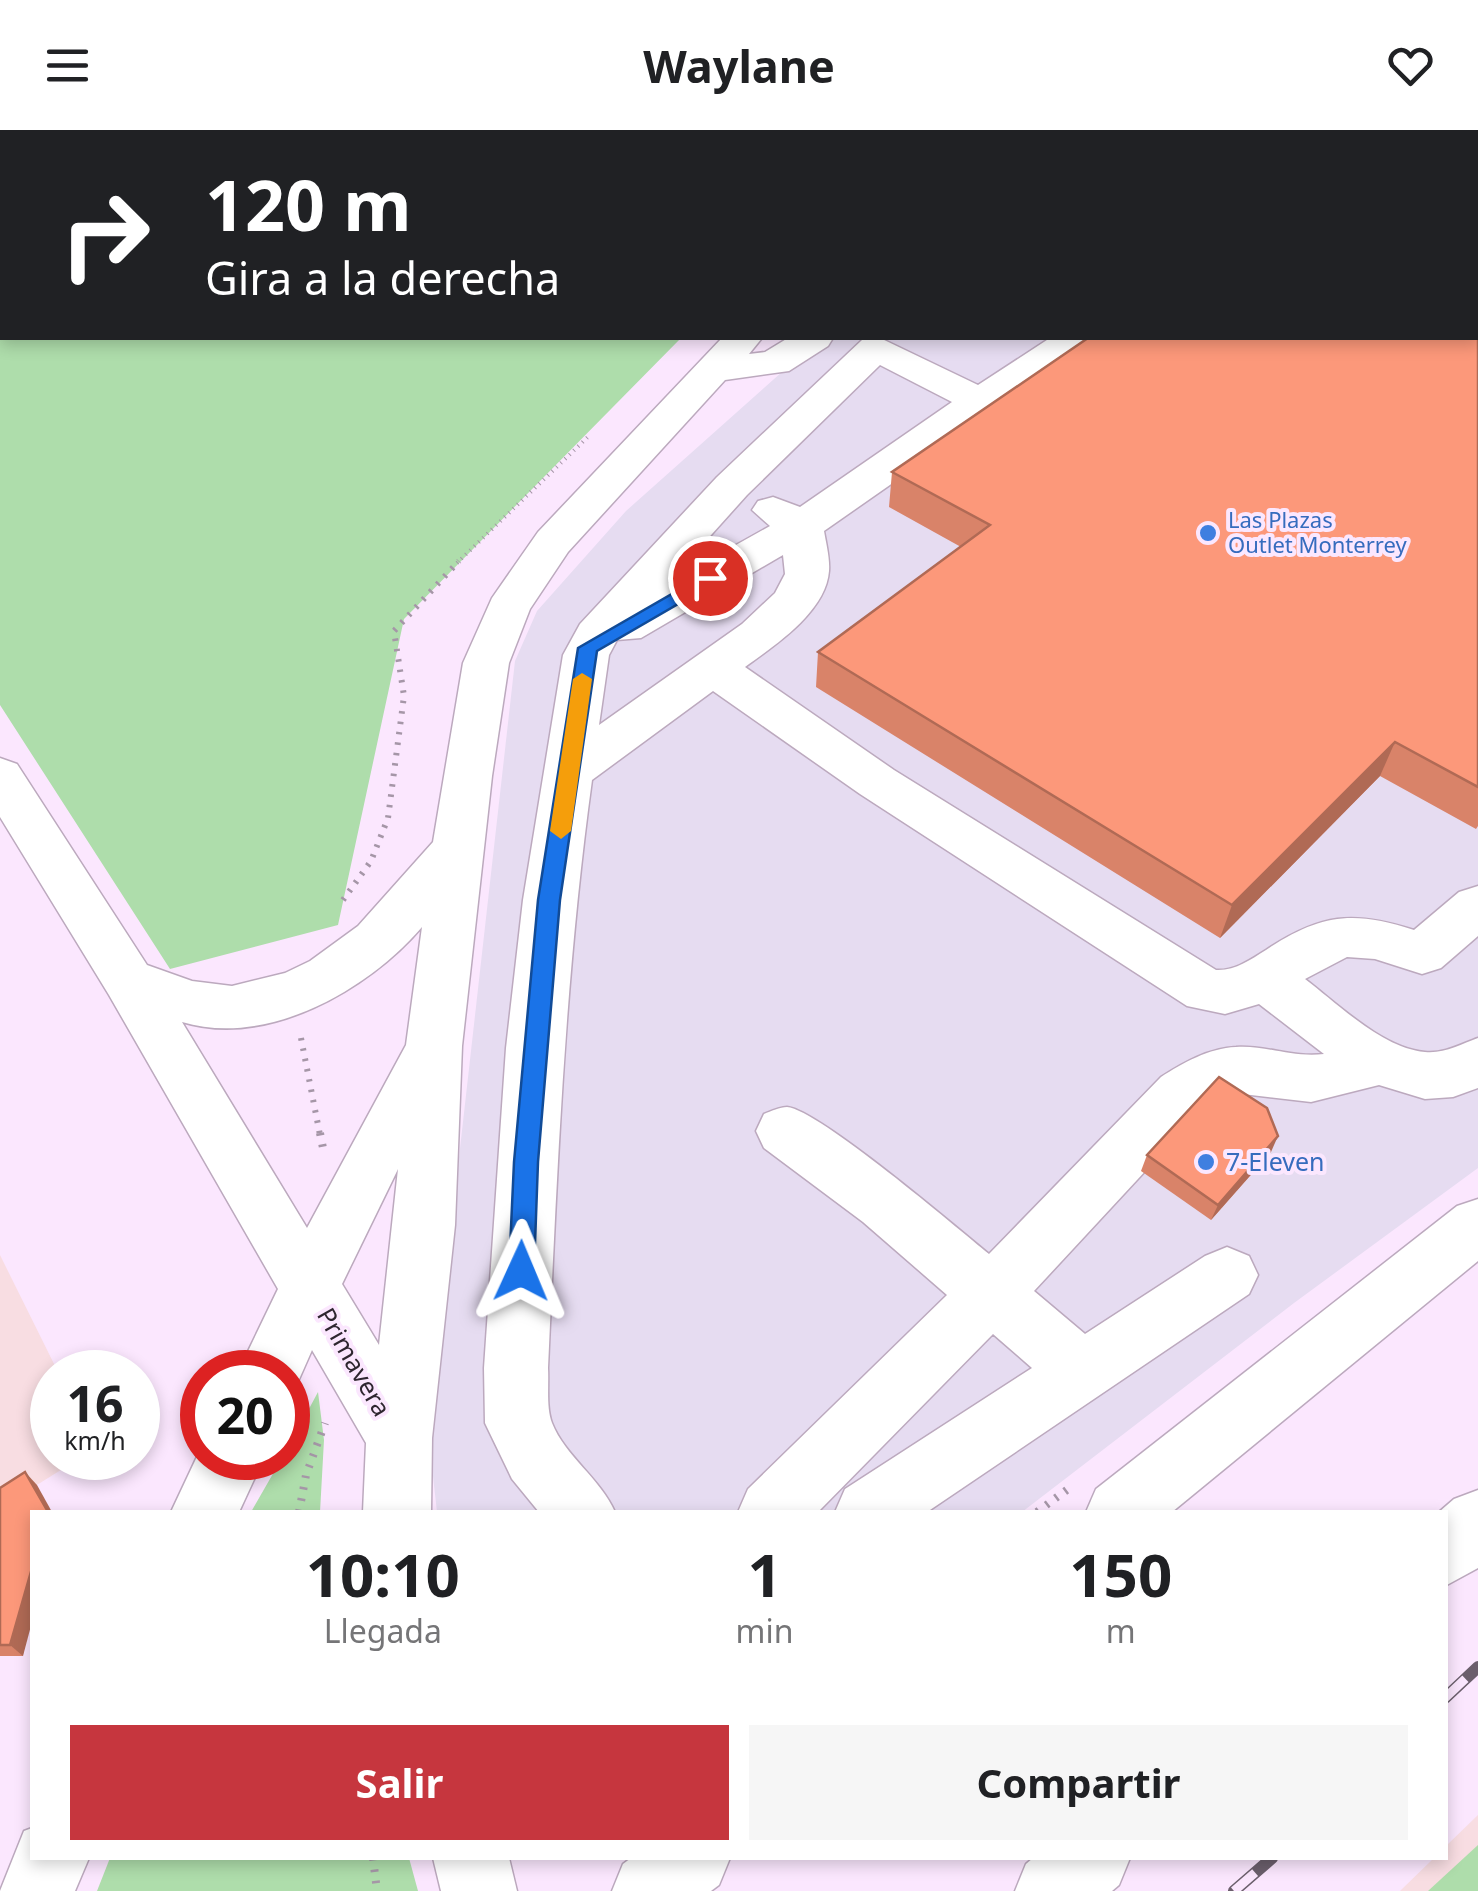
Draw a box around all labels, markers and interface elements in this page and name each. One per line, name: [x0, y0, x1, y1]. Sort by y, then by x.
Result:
text: Waylane: [643, 35, 835, 96]
icon: menu: [40, 38, 95, 93]
icon: heart: [1383, 38, 1438, 93]
text: 120 m: [205, 156, 412, 252]
icon: right: [40, 170, 170, 300]
text: Gira a la derecha: [205, 247, 560, 308]
place label: Las Plazas Outlet Monterrey: [1228, 504, 1407, 559]
marker: Las Plazas Outlet Monterrey: [1197, 522, 1219, 544]
pin: [668, 536, 753, 621]
icon: arrive: [683, 551, 738, 606]
place label: 7-Eleven: [1226, 1144, 1325, 1178]
marker: 7-Eleven: [1195, 1151, 1217, 1173]
position arrow: [469, 1219, 573, 1323]
street label: Primavera: [310, 1301, 400, 1422]
speed limit sign: 20: [180, 1350, 310, 1480]
text: 16: [66, 1369, 124, 1437]
text: km/h: [64, 1423, 126, 1457]
text: 10:10: [306, 1533, 460, 1615]
text: 1: [747, 1533, 782, 1615]
text: 150: [1069, 1533, 1172, 1615]
text: Llegada: [324, 1609, 442, 1652]
text: min: [736, 1609, 794, 1652]
text: m: [1106, 1609, 1136, 1652]
button: Salir: [70, 1725, 729, 1840]
button: Compartir: [749, 1725, 1408, 1840]

